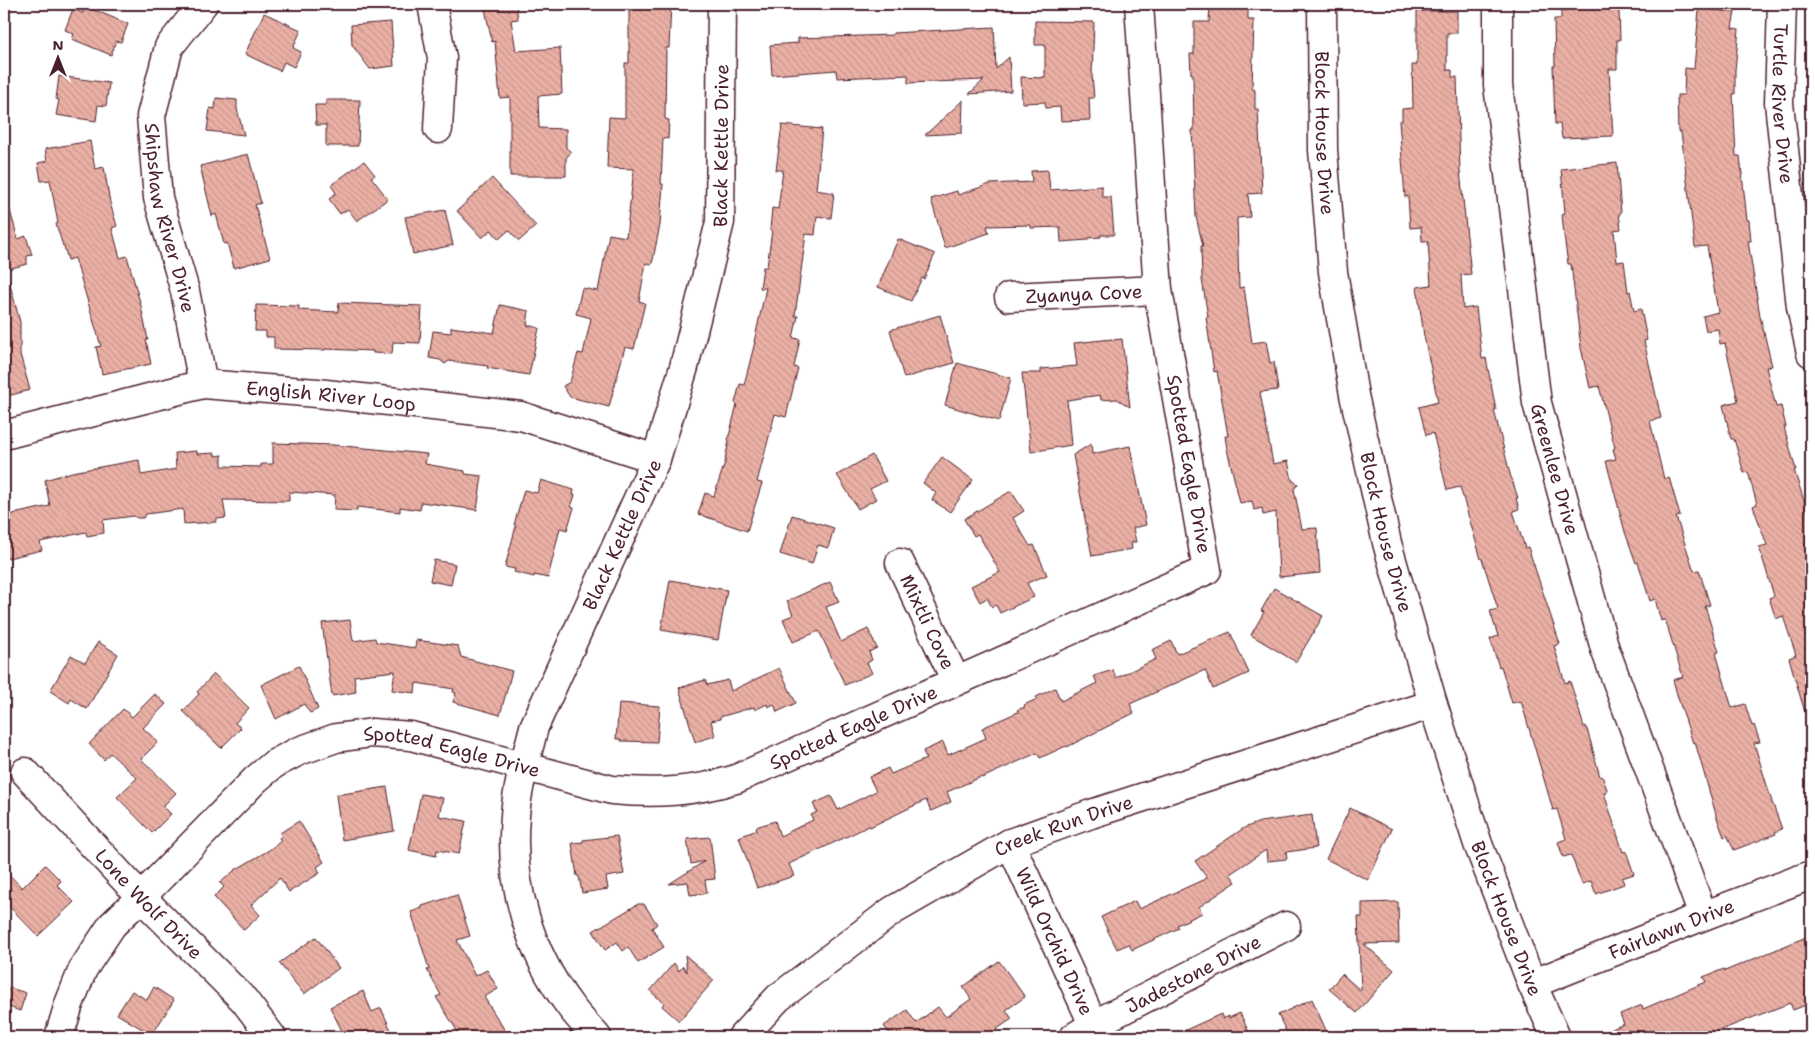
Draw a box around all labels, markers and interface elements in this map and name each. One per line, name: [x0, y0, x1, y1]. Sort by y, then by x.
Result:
street label: Turtle River Drive: [1766, 23, 1800, 185]
north arrow: [32, 32, 82, 82]
text: N: [52, 36, 64, 54]
street label: Block House Drive: [1310, 51, 1341, 216]
street label: Black Kettle Drive: [707, 64, 734, 227]
street label: Shipshaw River Drive: [139, 122, 201, 315]
street label: Zyanya Cove: [1025, 278, 1143, 309]
street label: Spotted Eagle Drive: [1161, 373, 1217, 555]
street label: English River Loop: [245, 375, 417, 417]
street label: Greenlee Drive: [1525, 401, 1585, 538]
street label: Block House Drive: [1355, 450, 1419, 615]
street label: Black Kettle Drive: [576, 455, 667, 614]
street label: Mixtli Cove: [895, 570, 961, 673]
street label: Spotted Eagle Drive: [765, 679, 941, 775]
street label: Spotted Eagle Drive: [362, 720, 543, 783]
street label: Creek Run Drive: [989, 789, 1136, 862]
street label: Block House Drive: [1465, 837, 1548, 1000]
street label: Lone Wolf Drive: [90, 843, 209, 965]
street label: Wild Orchid Drive: [1010, 863, 1100, 1019]
street label: Fairlawn Drive: [1605, 893, 1738, 965]
street label: Jadestone Drive: [1121, 929, 1265, 1019]

